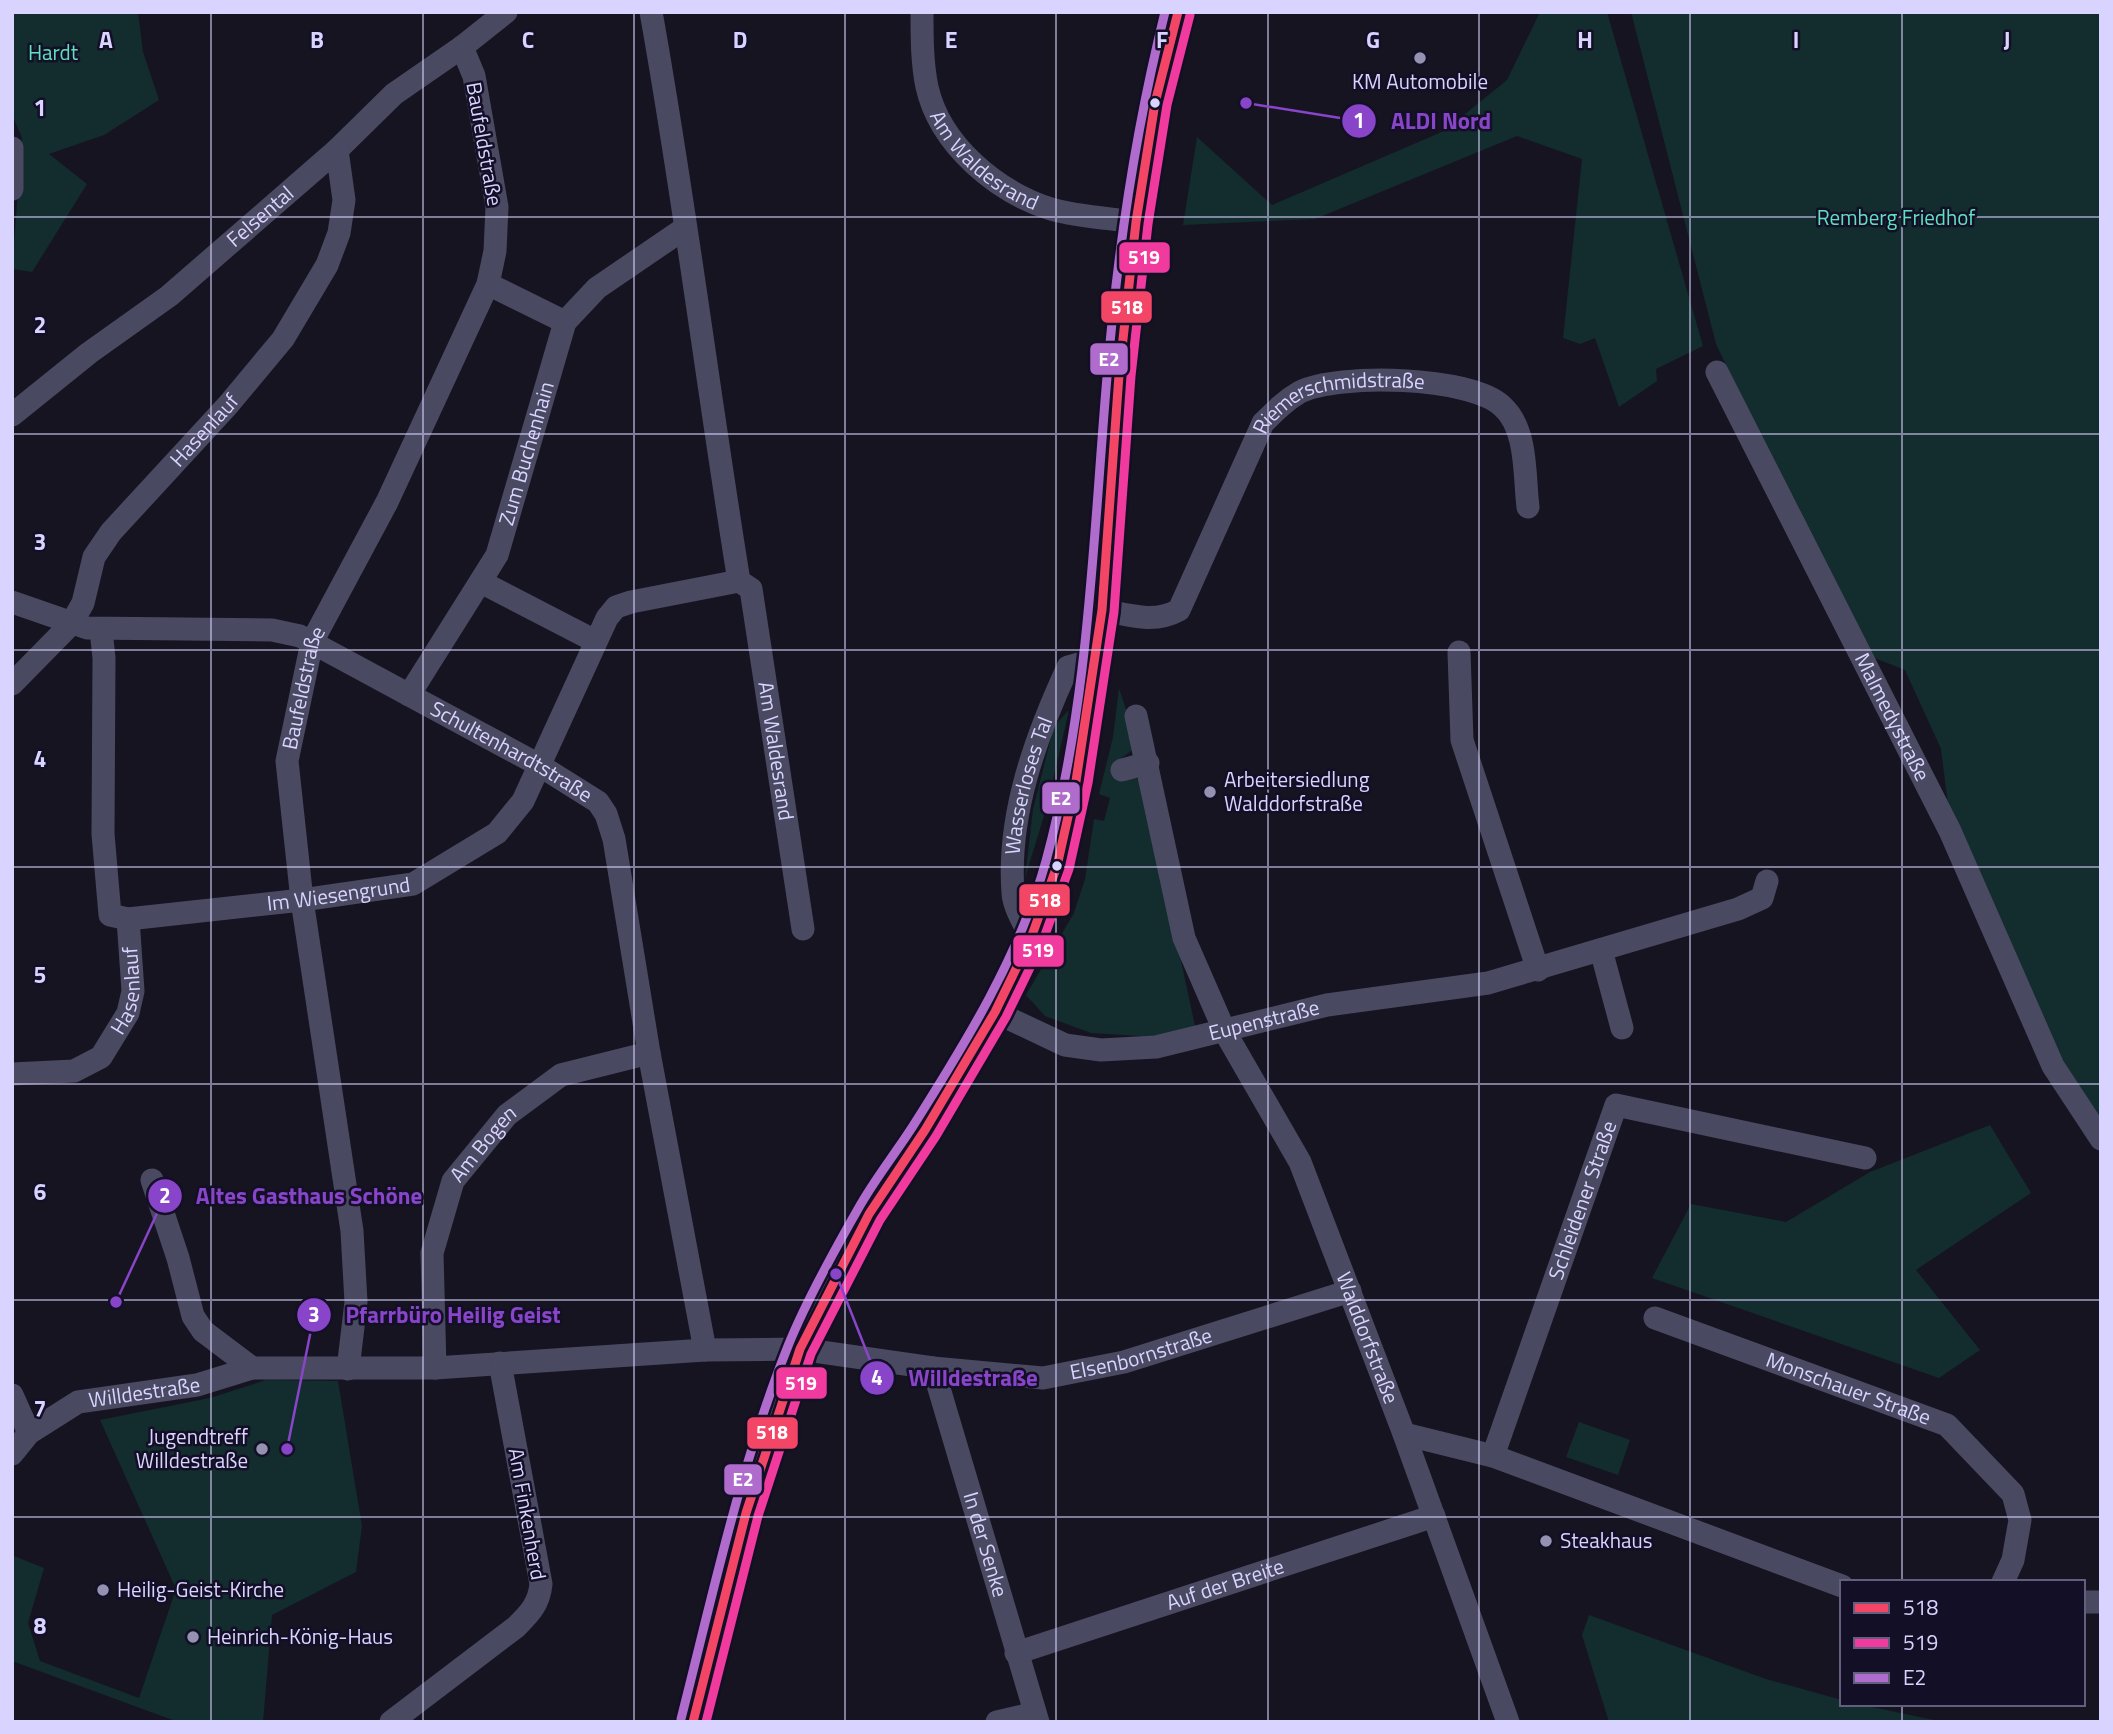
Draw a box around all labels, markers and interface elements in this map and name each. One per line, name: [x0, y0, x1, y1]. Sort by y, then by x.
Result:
text: A: [99, 22, 113, 57]
text: B: [310, 22, 324, 57]
text: C: [522, 22, 534, 57]
text: D: [733, 22, 747, 57]
text: E: [945, 22, 957, 57]
text: F: [1156, 22, 1168, 57]
text: G: [1366, 22, 1380, 57]
text: H: [1577, 22, 1593, 57]
text: I: [1793, 22, 1799, 57]
text: J: [2004, 22, 2010, 57]
park label: Hardt: [28, 36, 79, 68]
marker: KM Automobile: [1412, 50, 1428, 66]
place label: KM Automobile: [1352, 65, 1488, 97]
street label: Baufeldstraße: [458, 79, 512, 208]
text: 1: [34, 90, 46, 125]
unlabelled marker: [1148, 96, 1162, 110]
callout: ALDI Nord: [1342, 99, 1505, 143]
text: ALDI Nord: [1391, 103, 1491, 138]
street label: Am Waldesrand: [922, 104, 1044, 218]
text: 1: [1353, 104, 1365, 136]
street label: Felsental: [219, 177, 300, 254]
park label: Remberg Friedhof: [1817, 201, 1975, 233]
line badge: 519: [1118, 241, 1171, 274]
text: 519: [1128, 242, 1160, 271]
line badge: 518: [1100, 290, 1153, 324]
text: 518: [1111, 292, 1143, 321]
text: 2: [34, 307, 46, 342]
line badge: E2: [1089, 342, 1129, 376]
text: E2: [1098, 344, 1120, 373]
street label: Riemerschmidstraße: [1243, 363, 1426, 439]
street label: Zum Buchenhain: [489, 378, 562, 529]
street label: Hasenlauf: [162, 386, 246, 474]
text: 3: [34, 524, 46, 559]
street label: Baufeldstraße: [273, 620, 333, 752]
street label: Malmedystraße: [1847, 647, 1939, 786]
street label: Am Waldesrand: [750, 679, 803, 822]
street label: Schultenhardtstraße: [425, 692, 599, 810]
street label: Wasserloses Tal: [996, 711, 1060, 856]
text: 4: [34, 741, 46, 776]
place label: Arbeitersiedlung Walddorfstraße: [1224, 763, 1370, 819]
line badge: E2: [1041, 781, 1081, 815]
text: E2: [1050, 783, 1072, 812]
marker: Arbeitersiedlung Walddorfstraße: [1202, 784, 1218, 800]
unlabelled marker: [1050, 859, 1064, 873]
street label: Im Wiesengrund: [265, 868, 412, 919]
line badge: 518: [1018, 883, 1071, 917]
text: 518: [1029, 885, 1061, 914]
line badge: 519: [1012, 934, 1065, 968]
text: 519: [1022, 935, 1054, 964]
street label: Hasenlauf: [101, 946, 148, 1040]
text: 5: [34, 957, 46, 992]
street label: Eupenstraße: [1205, 990, 1323, 1049]
street label: Am Bogen: [441, 1096, 523, 1189]
street label: Schleidener Straße: [1539, 1116, 1624, 1284]
text: 6: [34, 1174, 47, 1209]
callout: Altes Gasthaus Schöne: [147, 1174, 437, 1218]
text: Altes Gasthaus Schöne: [196, 1178, 422, 1213]
text: 2: [159, 1179, 171, 1211]
street label: Walddorfstraße: [1328, 1267, 1408, 1408]
callout: Pfarrbüro Heilig Geist: [297, 1293, 575, 1337]
text: Pfarrbüro Heilig Geist: [345, 1297, 561, 1332]
text: 3: [308, 1298, 320, 1330]
street label: Elsenbornstraße: [1067, 1318, 1216, 1387]
street label: Monschauer Straße: [1762, 1343, 1936, 1433]
callout: Willdestraße: [860, 1356, 1052, 1400]
text: Willdestraße: [908, 1360, 1038, 1395]
text: 4: [871, 1361, 883, 1393]
line badge: 519: [775, 1366, 828, 1400]
street label: Willdestraße: [86, 1368, 202, 1415]
text: 519: [785, 1368, 817, 1397]
text: 7: [34, 1391, 46, 1426]
line badge: 518: [746, 1416, 799, 1450]
text: 518: [756, 1417, 788, 1446]
place label: Jugendtreff Willdestraße: [136, 1420, 248, 1476]
marker: Jugendtreff Willdestraße: [254, 1441, 270, 1457]
street label: Am Finkenherd: [501, 1445, 555, 1582]
line badge: E2: [723, 1463, 763, 1496]
text: E2: [732, 1464, 754, 1493]
street label: In der Senke: [956, 1488, 1017, 1601]
place label: Steakhaus: [1560, 1524, 1652, 1556]
marker: Steakhaus: [1538, 1533, 1554, 1549]
street label: Auf der Breite: [1162, 1549, 1288, 1618]
place label: Heilig-Geist-Kirche: [117, 1573, 284, 1605]
legend: [1840, 1580, 2085, 1706]
marker: Heilig-Geist-Kirche: [95, 1582, 111, 1598]
text: 518: [1903, 1591, 1939, 1623]
text: 8: [34, 1608, 47, 1643]
place label: Heinrich-König-Haus: [207, 1620, 393, 1652]
text: 519: [1903, 1626, 1938, 1658]
marker: Heinrich-König-Haus: [185, 1629, 201, 1645]
text: E2: [1903, 1661, 1926, 1693]

